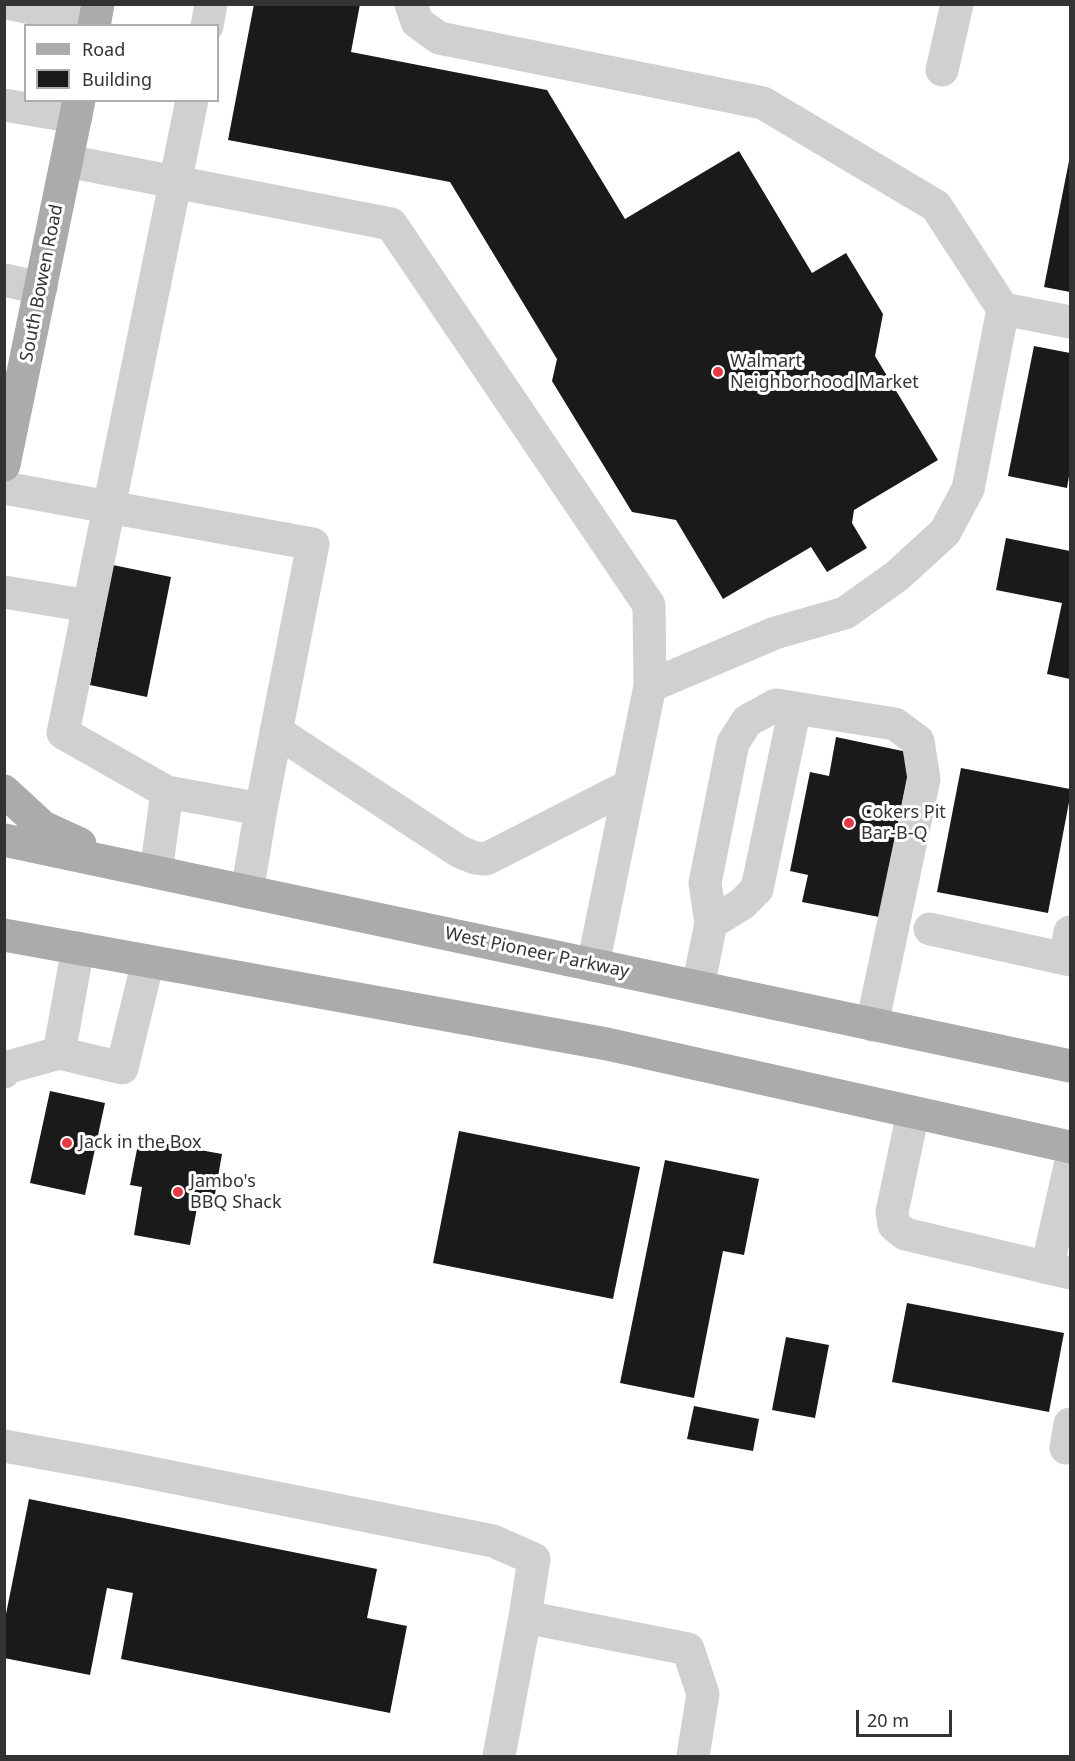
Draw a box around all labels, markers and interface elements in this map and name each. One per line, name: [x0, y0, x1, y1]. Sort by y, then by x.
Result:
legend: [24, 24, 219, 102]
text: Road: [82, 37, 125, 61]
text: Building: [82, 67, 152, 91]
street label: South Bowen Road: [16, 203, 68, 363]
place label: Walmart Neighborhood Market: [730, 351, 919, 394]
marker: Walmart Neighborhood Market: [711, 365, 725, 379]
place label: Cokers Pit Bar-B-Q: [861, 802, 946, 844]
marker: Cokers Pit Bar-B-Q: [842, 816, 856, 830]
street label: West Pioneer Parkway: [443, 923, 631, 983]
place label: Jack in the Box: [79, 1132, 202, 1154]
marker: Jack in the Box: [60, 1136, 74, 1150]
place label: Jambo's BBQ Shack: [190, 1171, 281, 1214]
marker: Jambo's BBQ Shack: [171, 1185, 185, 1199]
scale bar: [859, 1698, 955, 1736]
text: 20 m: [867, 1708, 909, 1732]

